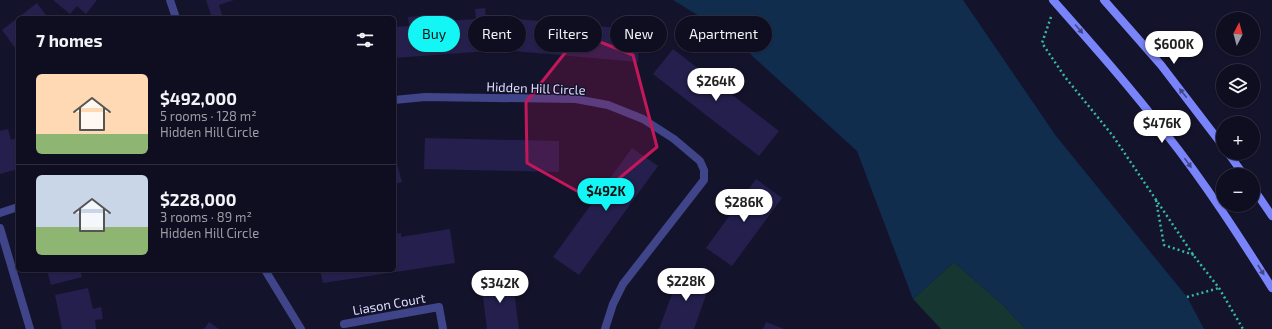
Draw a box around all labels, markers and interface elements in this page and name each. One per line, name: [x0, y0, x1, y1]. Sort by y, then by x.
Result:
north arrow: [1216, 12, 1260, 56]
map controls: [1216, 12, 1260, 212]
chip: Buy: [408, 16, 460, 52]
chip: Rent: [468, 16, 526, 52]
chip: Filters: [534, 16, 602, 52]
chip: New: [610, 16, 667, 52]
chip: Apartment: [675, 16, 772, 52]
one-way arrow: [1074, 24, 1083, 35]
icon: filters: [354, 29, 376, 51]
text: 7 homes: [36, 30, 103, 50]
pin: $600K: [1146, 31, 1202, 65]
text: $600K: [1154, 36, 1194, 52]
button: layers: [1216, 64, 1260, 108]
pin: $264K: [688, 68, 744, 102]
text: $264K: [696, 73, 736, 89]
street label: Hidden Hill Circle: [486, 78, 586, 98]
text: $492,000: [160, 88, 237, 108]
one-way arrow: [1179, 88, 1187, 98]
icon: home: [68, 90, 116, 138]
text: 5 rooms · 128 m²: [160, 108, 257, 124]
pin: $476K: [1134, 110, 1190, 144]
text: $476K: [1143, 115, 1181, 131]
button: +: [1216, 116, 1260, 160]
text: Hidden Hill Circle: [160, 124, 259, 140]
one-way arrow: [1183, 157, 1192, 168]
button: −: [1216, 168, 1260, 212]
pin: $492K: [578, 178, 634, 212]
text: $492K: [586, 183, 626, 199]
text: $228,000: [160, 189, 237, 209]
pin: $286K: [716, 189, 772, 223]
icon: home: [68, 191, 116, 239]
text: $286K: [724, 194, 764, 210]
text: 3 rooms · 89 m²: [160, 209, 252, 225]
text: Hidden Hill Circle: [160, 225, 259, 241]
one-way arrow: [1257, 265, 1265, 275]
pin: $228K: [658, 268, 714, 302]
pin: $342K: [472, 270, 528, 304]
text: $228K: [667, 273, 706, 289]
text: $342K: [481, 275, 520, 291]
street label: Liason Court: [351, 290, 427, 318]

